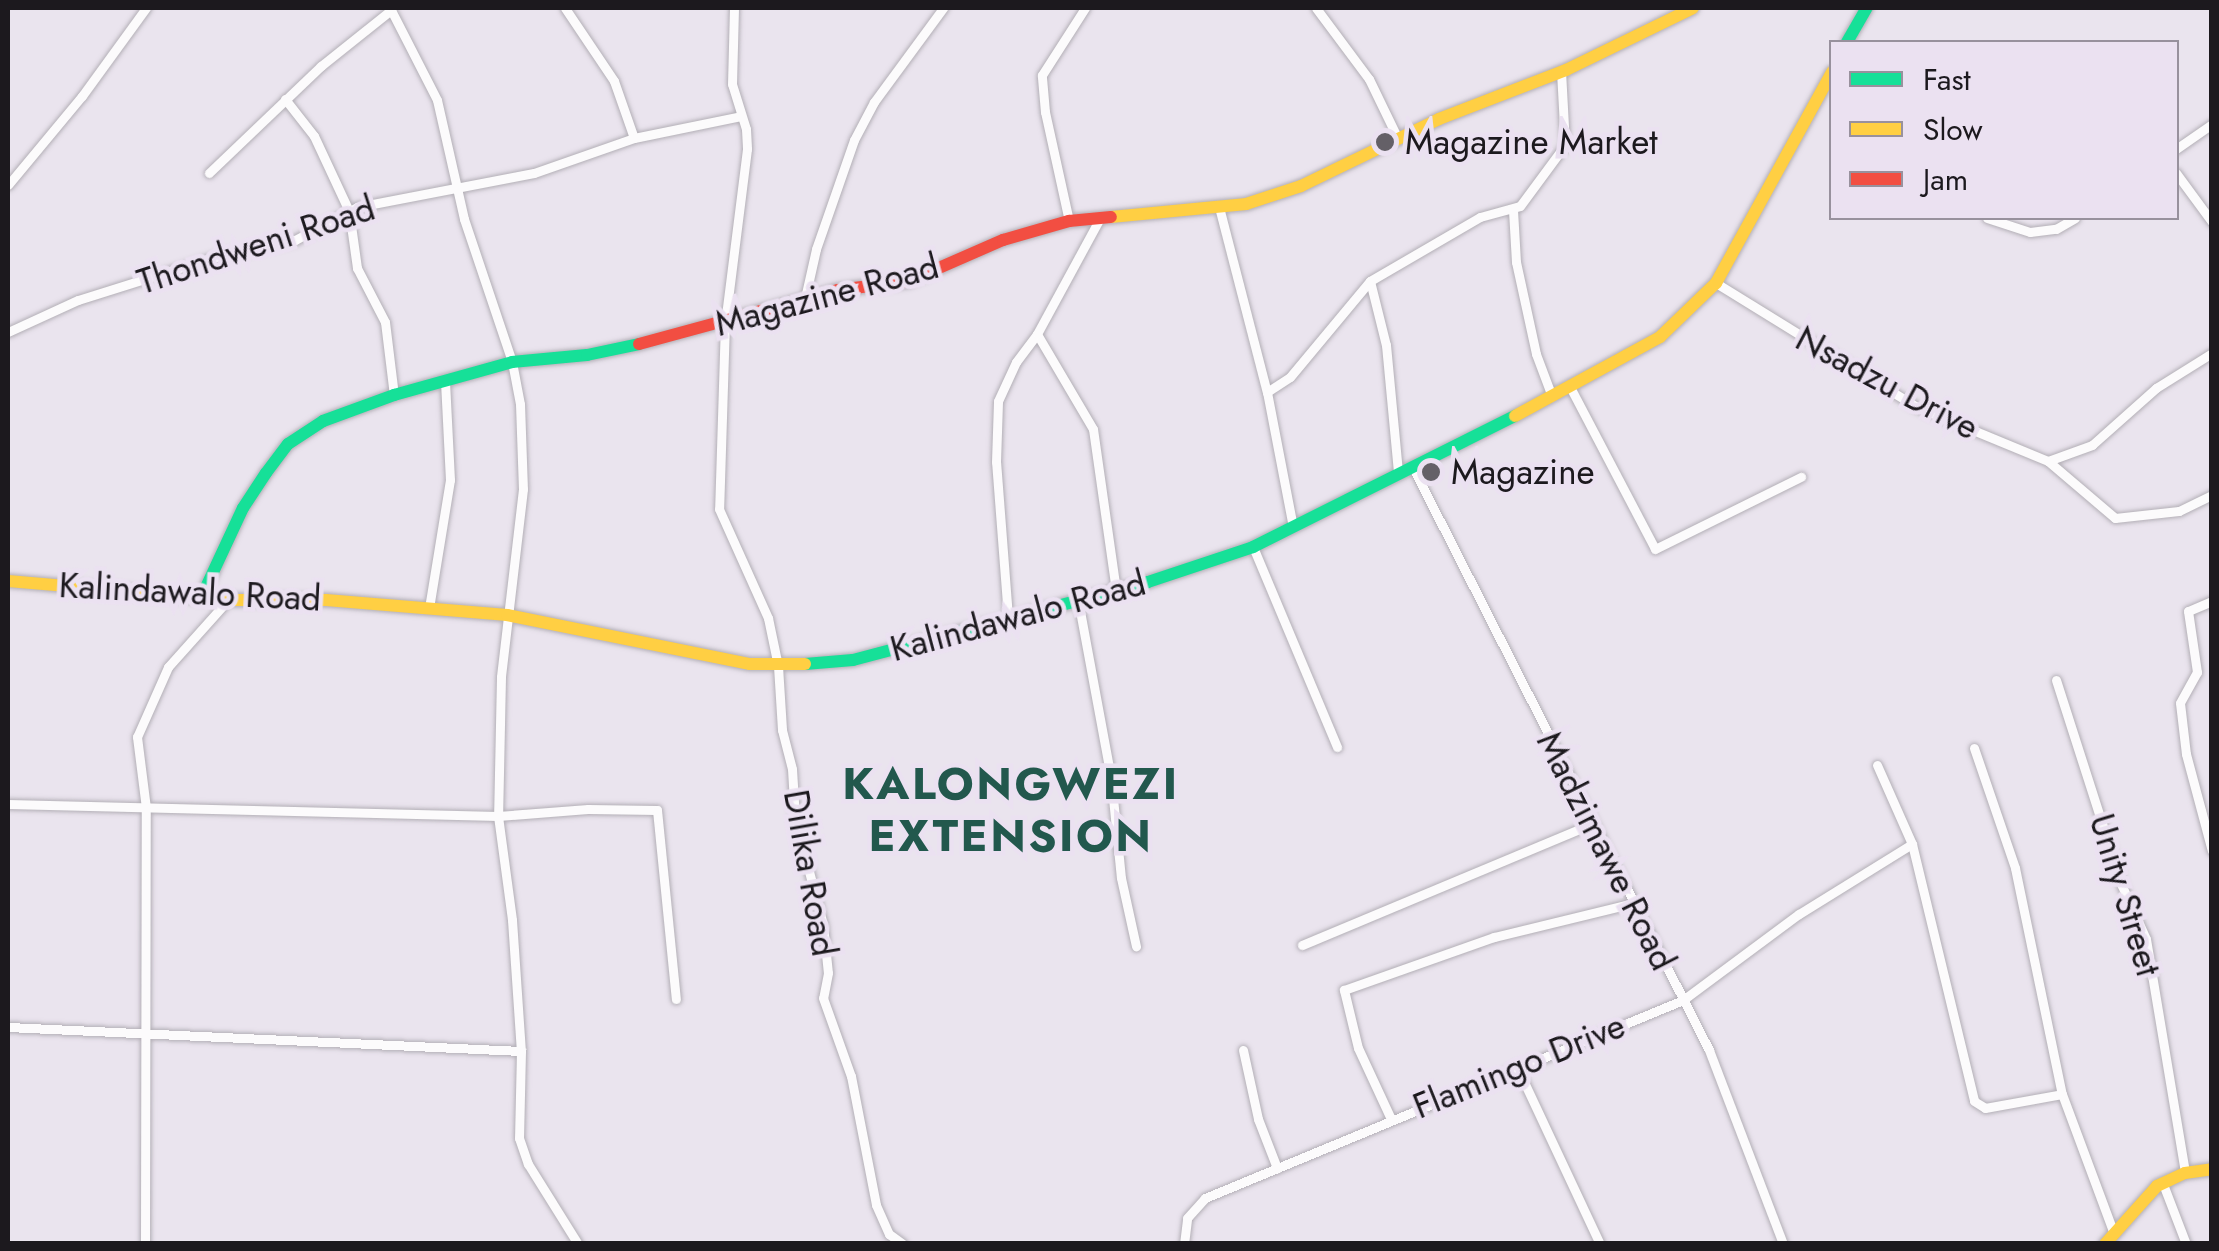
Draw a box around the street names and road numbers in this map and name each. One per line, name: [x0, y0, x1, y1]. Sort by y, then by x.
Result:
street label: Thondweni Road: [132, 187, 380, 303]
street label: Magazine Road: [711, 245, 943, 345]
street label: Nsadzu Drive: [1789, 317, 1985, 449]
street label: Kalindawalo Road: [886, 562, 1150, 670]
street label: Kalindawalo Road: [58, 564, 322, 620]
street label: Madzimawe Road: [1528, 725, 1684, 977]
street label: Dilika Road: [775, 786, 845, 960]
street label: Unity Street: [2080, 809, 2170, 981]
street label: Flamingo Drive: [1407, 1004, 1631, 1128]

